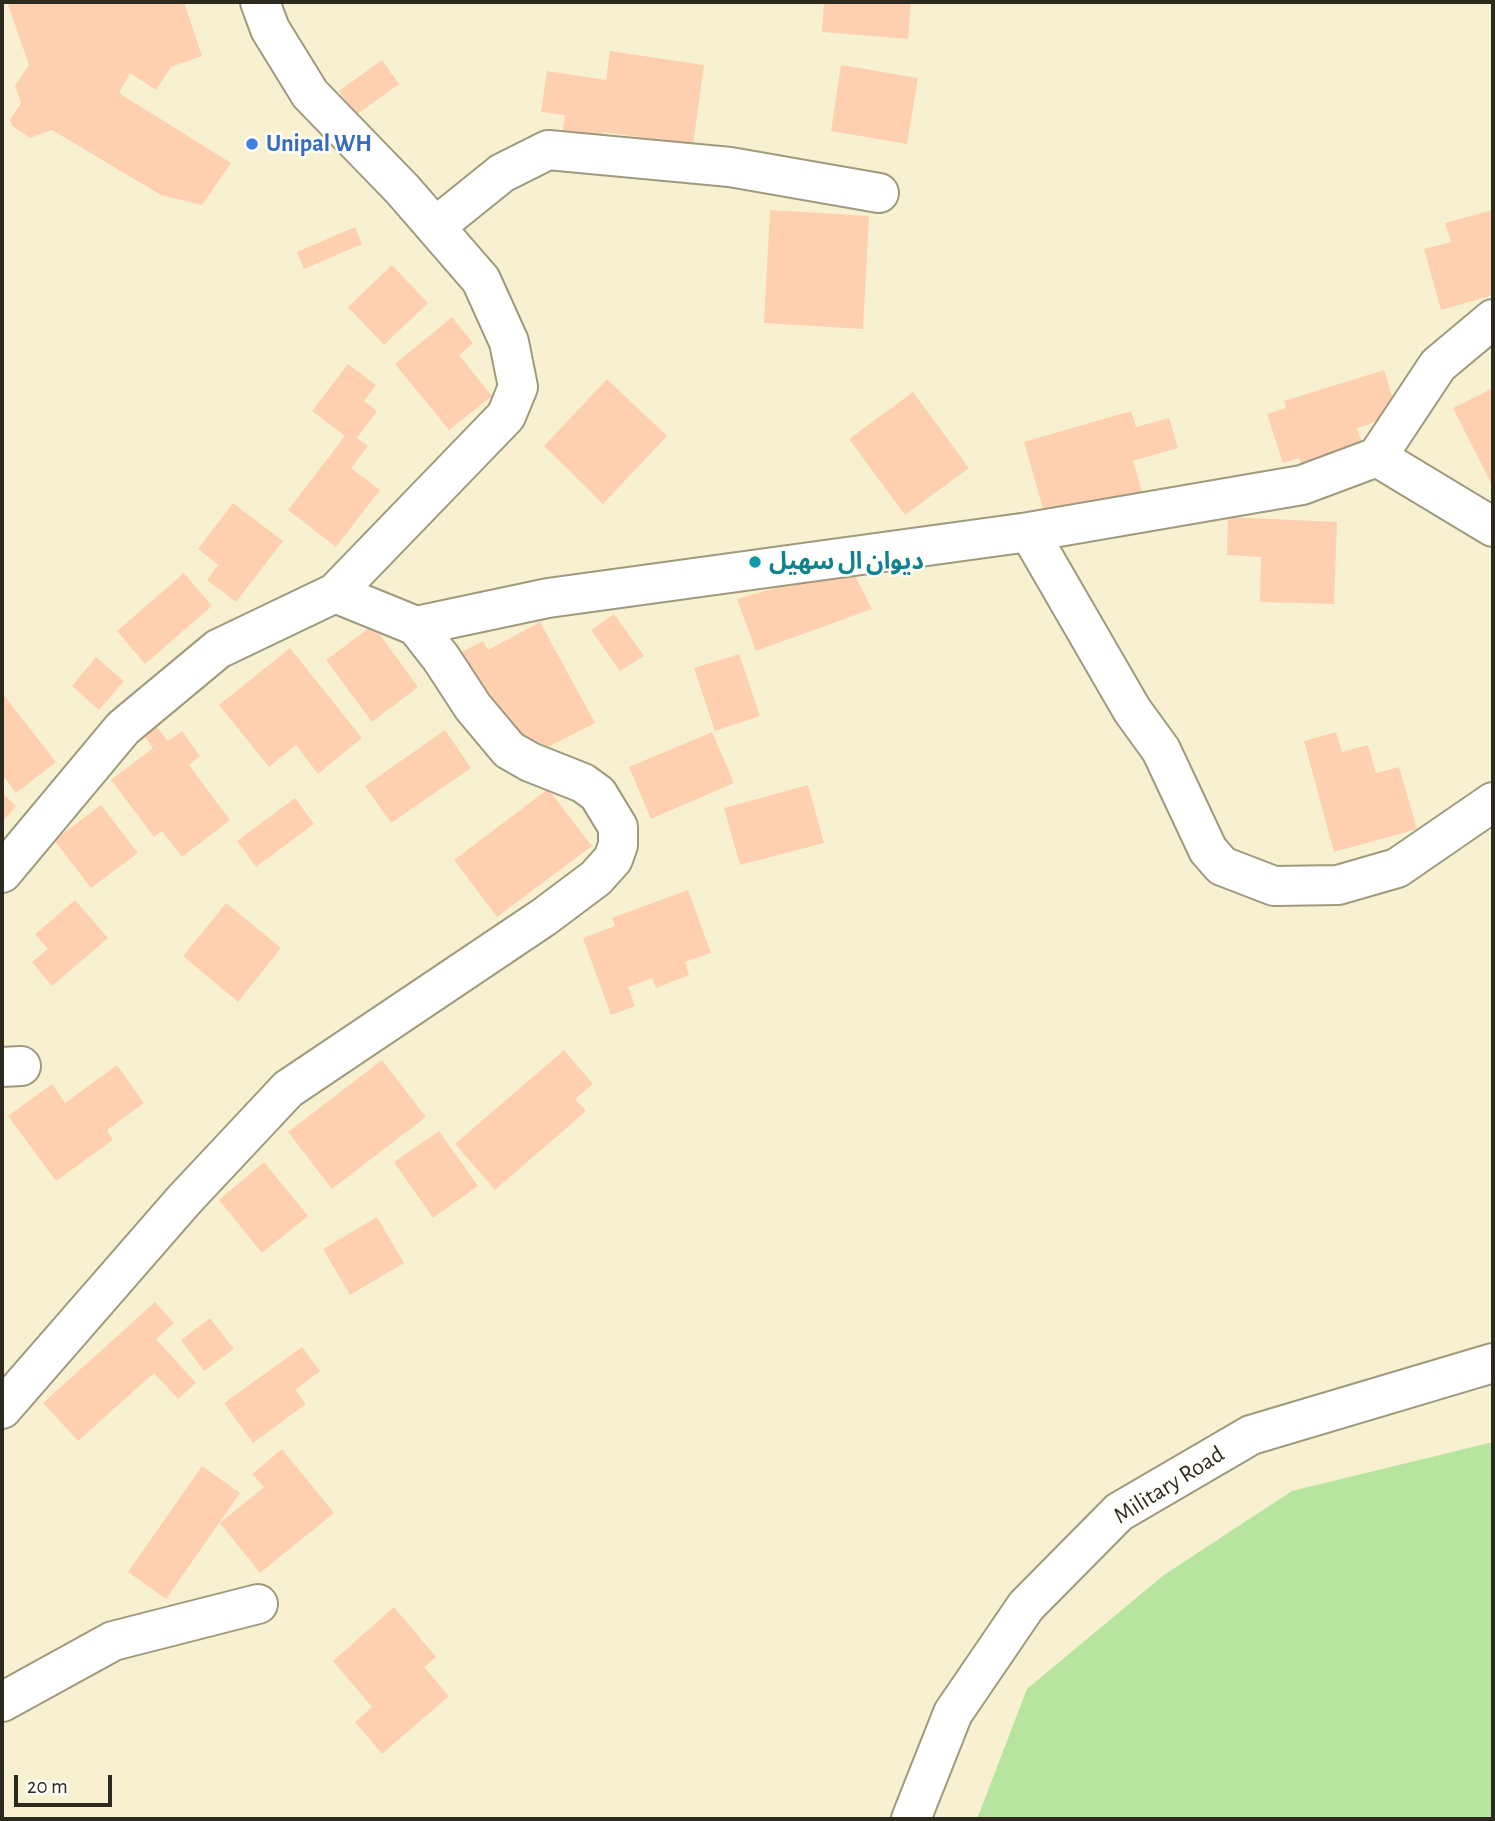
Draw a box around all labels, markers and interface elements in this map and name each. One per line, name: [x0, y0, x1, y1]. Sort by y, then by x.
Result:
place label: Unipal WH: [266, 130, 372, 158]
marker: Unipal WH: [244, 136, 260, 152]
place label: ديوان ال سهيل: [769, 548, 924, 576]
marker: ديوان ال سهيل: [747, 554, 763, 570]
street label: Military Road: [1108, 1440, 1230, 1530]
scale bar: [18, 1762, 116, 1806]
text: 20 m: [27, 1776, 68, 1797]

